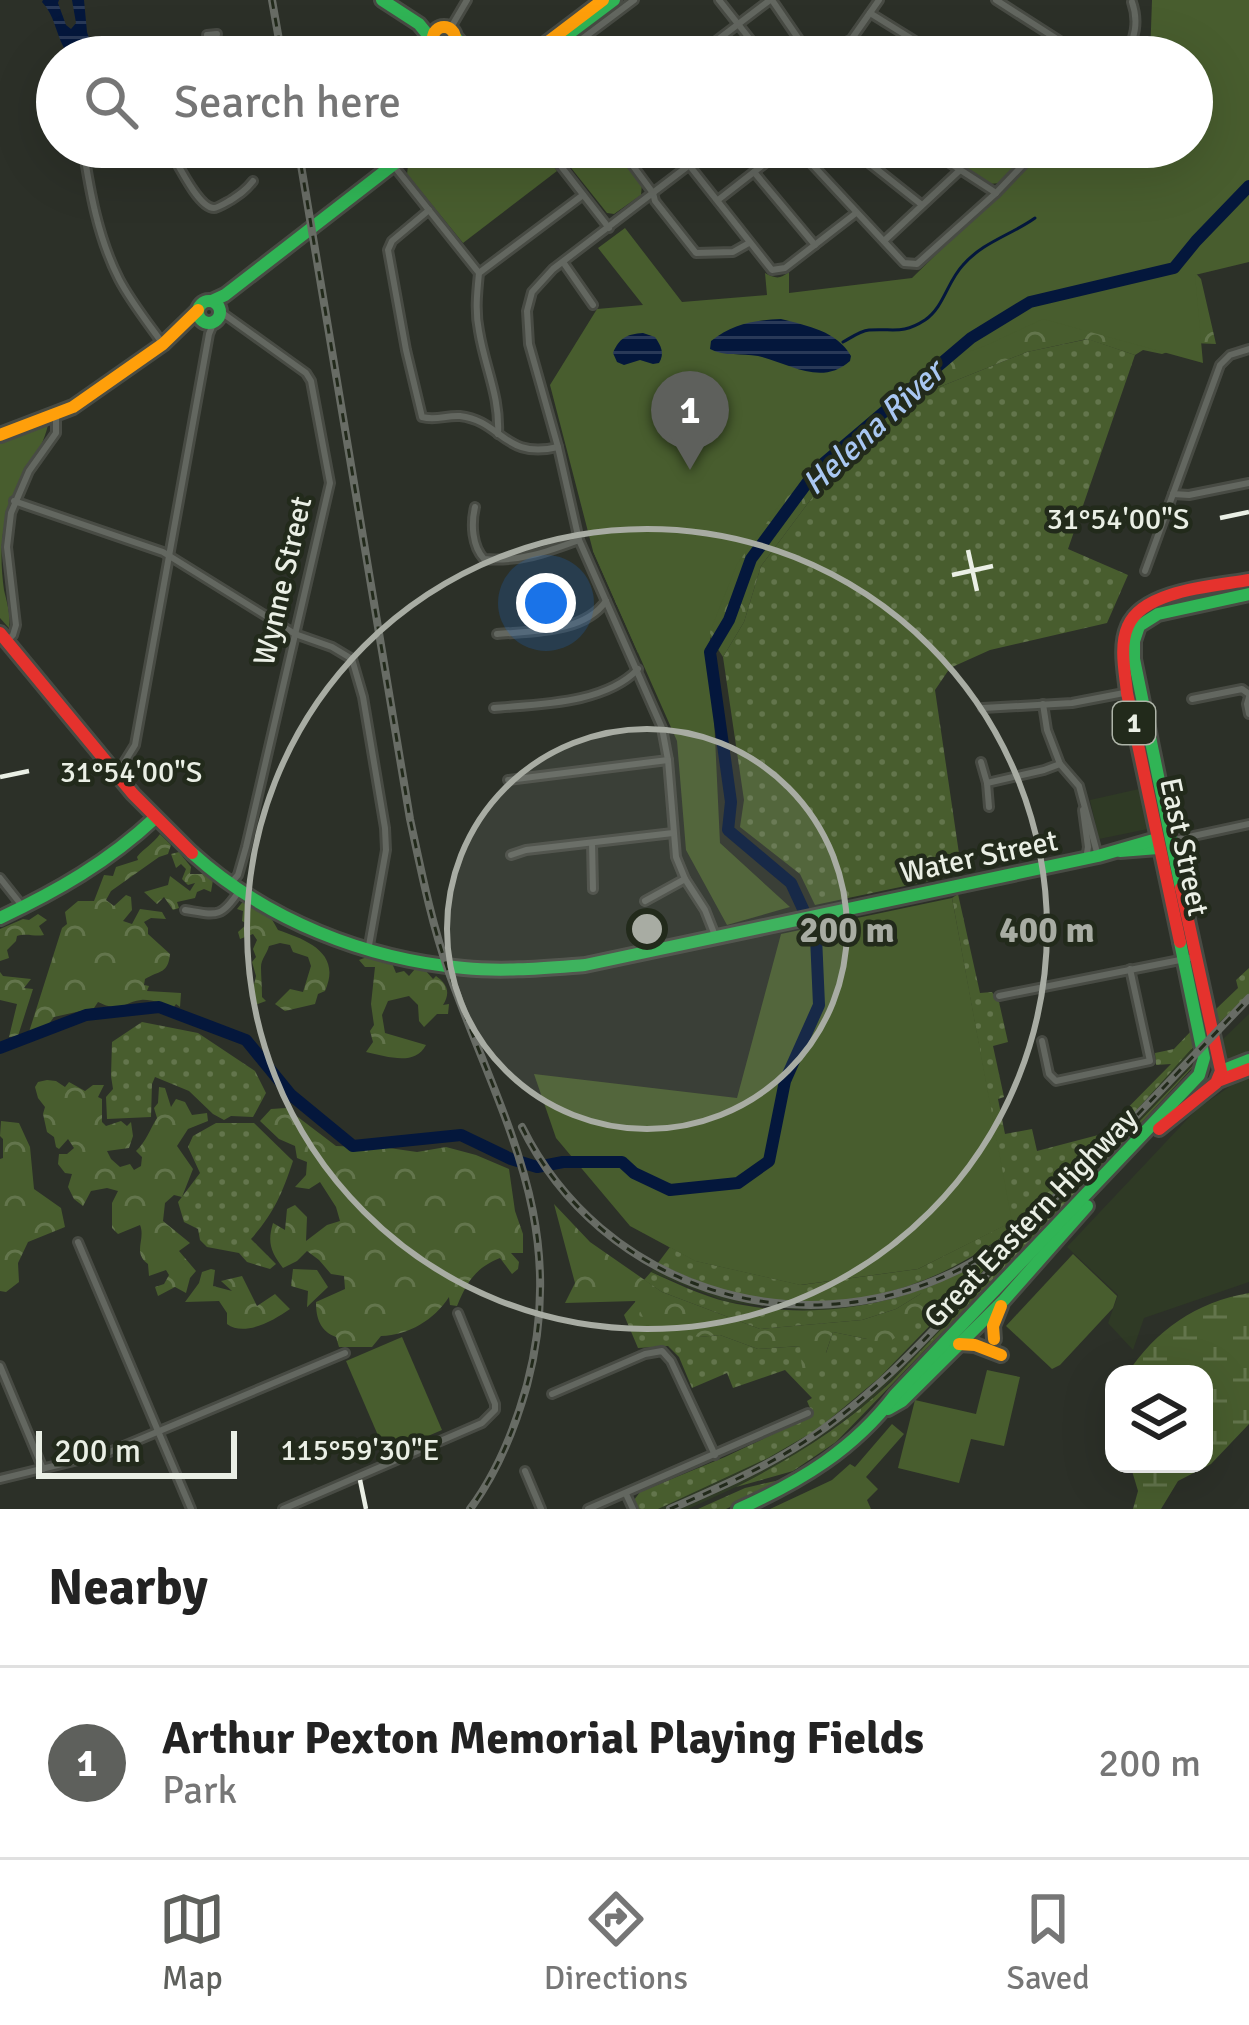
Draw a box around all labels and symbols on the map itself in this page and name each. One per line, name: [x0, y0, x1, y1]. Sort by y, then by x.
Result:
water label: Helena River: [794, 349, 956, 504]
pin: 1: [651, 371, 729, 470]
street label: Wynne Street: [246, 493, 320, 669]
text: 31°54'00"S: [1047, 501, 1189, 538]
your location: [516, 573, 576, 633]
road number: 1: [1113, 702, 1155, 744]
text: 31°54'00"S: [60, 754, 202, 791]
street label: East Street: [1151, 774, 1217, 920]
street label: Water Street: [897, 822, 1061, 892]
centre of rings: [626, 908, 668, 950]
text: 200 m: [799, 908, 895, 953]
text: 400 m: [999, 908, 1095, 953]
street label: Great Eastern Highway: [916, 1100, 1146, 1336]
scale bar: [36, 1425, 237, 1478]
text: 115°59'30"E: [280, 1432, 440, 1469]

